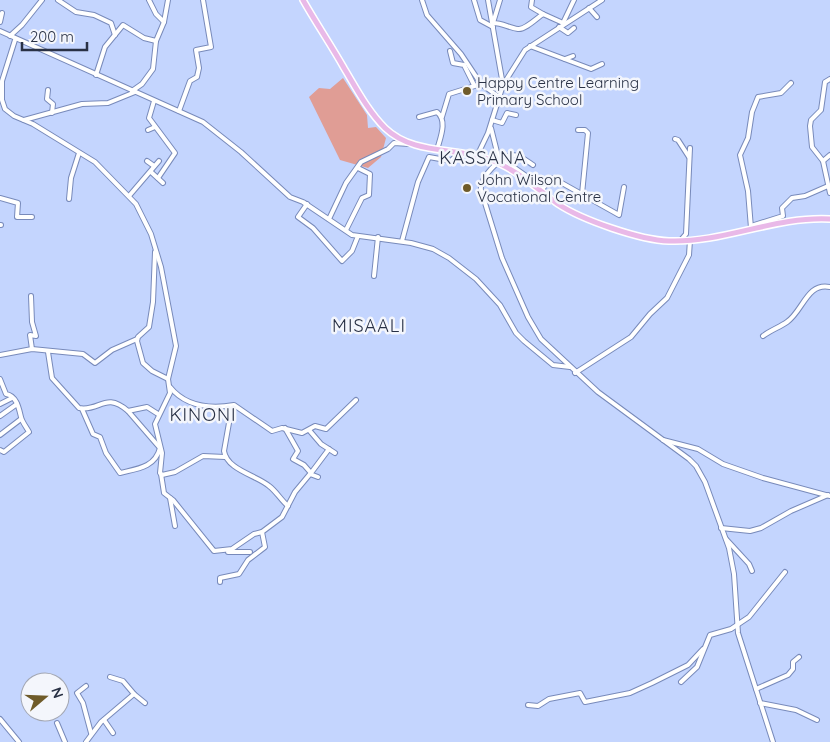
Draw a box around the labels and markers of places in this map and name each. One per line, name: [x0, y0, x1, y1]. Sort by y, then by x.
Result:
place label: Happy Centre Learning Primary School: [477, 73, 639, 109]
marker: Happy Centre Learning Primary School: [461, 85, 473, 97]
place label: John Wilson Vocational Centre: [477, 170, 601, 206]
marker: John Wilson Vocational Centre: [461, 182, 473, 194]

